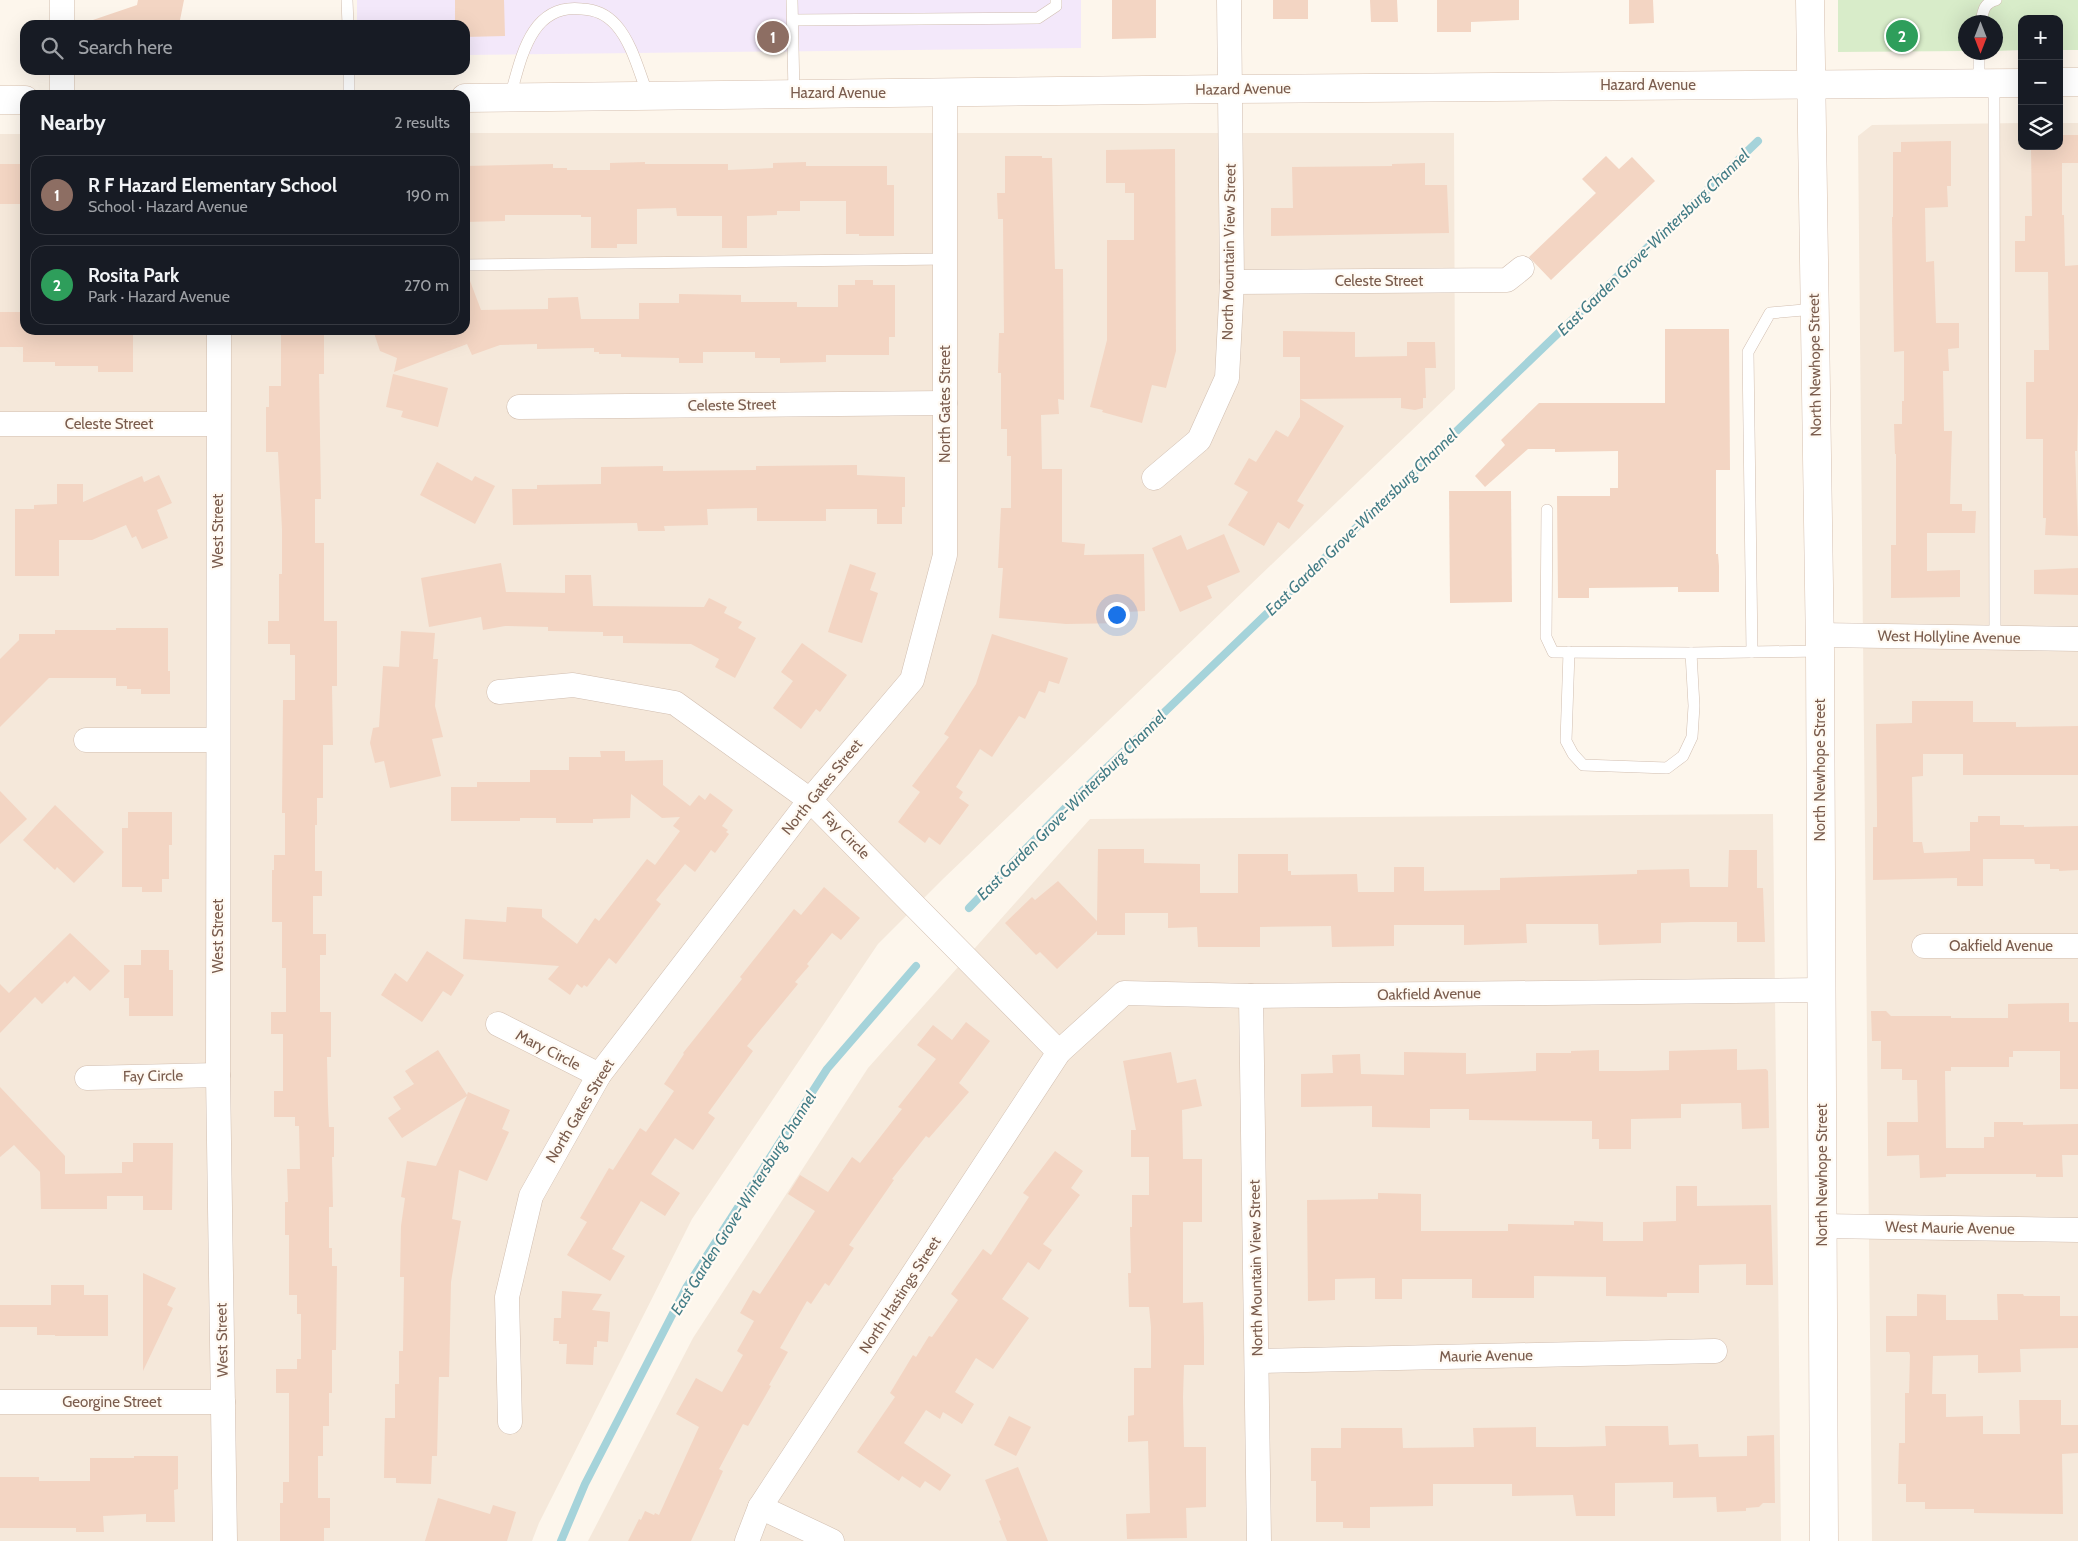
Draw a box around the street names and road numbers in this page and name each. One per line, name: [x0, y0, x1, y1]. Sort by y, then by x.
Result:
street label: Hazard Avenue: [1600, 76, 1696, 94]
street label: Hazard Avenue: [1195, 79, 1291, 99]
street label: Hazard Avenue: [790, 84, 886, 102]
street label: North Mountain View Street: [1218, 163, 1240, 341]
street label: Celeste Street: [1335, 272, 1423, 290]
street label: North Newhope Street: [1805, 293, 1825, 437]
street label: North Gates Street: [936, 345, 954, 463]
street label: Celeste Street: [688, 395, 776, 415]
street label: Celeste Street: [65, 415, 153, 433]
street label: West Street: [209, 494, 227, 568]
street label: West Hollyline Avenue: [1877, 627, 2021, 647]
street label: North Newhope Street: [1811, 698, 1829, 842]
street label: North Gates Street: [778, 736, 866, 838]
street label: Fay Circle: [818, 807, 874, 863]
street label: West Street: [209, 899, 227, 973]
street label: Oakfield Avenue: [1949, 937, 2053, 955]
street label: Oakfield Avenue: [1377, 984, 1481, 1004]
street label: Mary Circle: [513, 1026, 584, 1074]
street label: North Gates Street: [542, 1056, 618, 1166]
street label: Fay Circle: [123, 1066, 184, 1086]
street label: North Newhope Street: [1813, 1103, 1831, 1247]
street label: North Mountain View Street: [1245, 1179, 1267, 1357]
street label: West Maurie Avenue: [1885, 1218, 2015, 1238]
street label: North Hastings Street: [855, 1233, 945, 1357]
street label: West Street: [212, 1303, 232, 1377]
street label: Maurie Avenue: [1439, 1346, 1533, 1366]
street label: Georgine Street: [62, 1393, 162, 1411]

